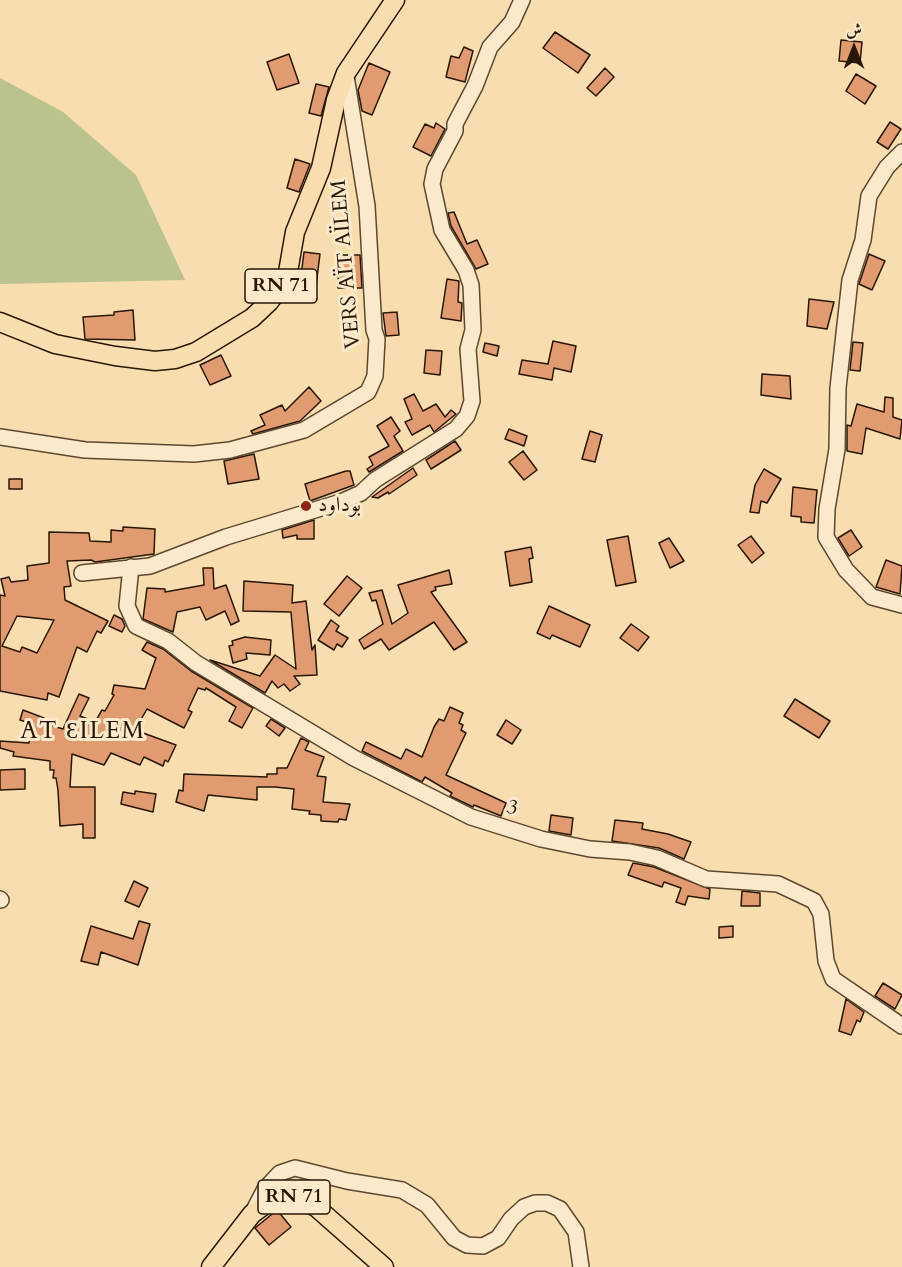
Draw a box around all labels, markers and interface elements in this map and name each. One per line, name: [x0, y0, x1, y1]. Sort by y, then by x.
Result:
north arrow: [824, 18, 884, 78]
text: ش: [846, 19, 862, 41]
street label: VERS AÏT AÏLEM: [327, 178, 367, 350]
road number: RN 71: [245, 269, 317, 303]
place label: بوداود: [318, 493, 361, 519]
marker: بوداود: [299, 499, 313, 513]
district label: AT ƐILEM: [20, 718, 146, 746]
street label: 3: [503, 795, 521, 823]
road number: RN 71: [258, 1180, 330, 1214]

